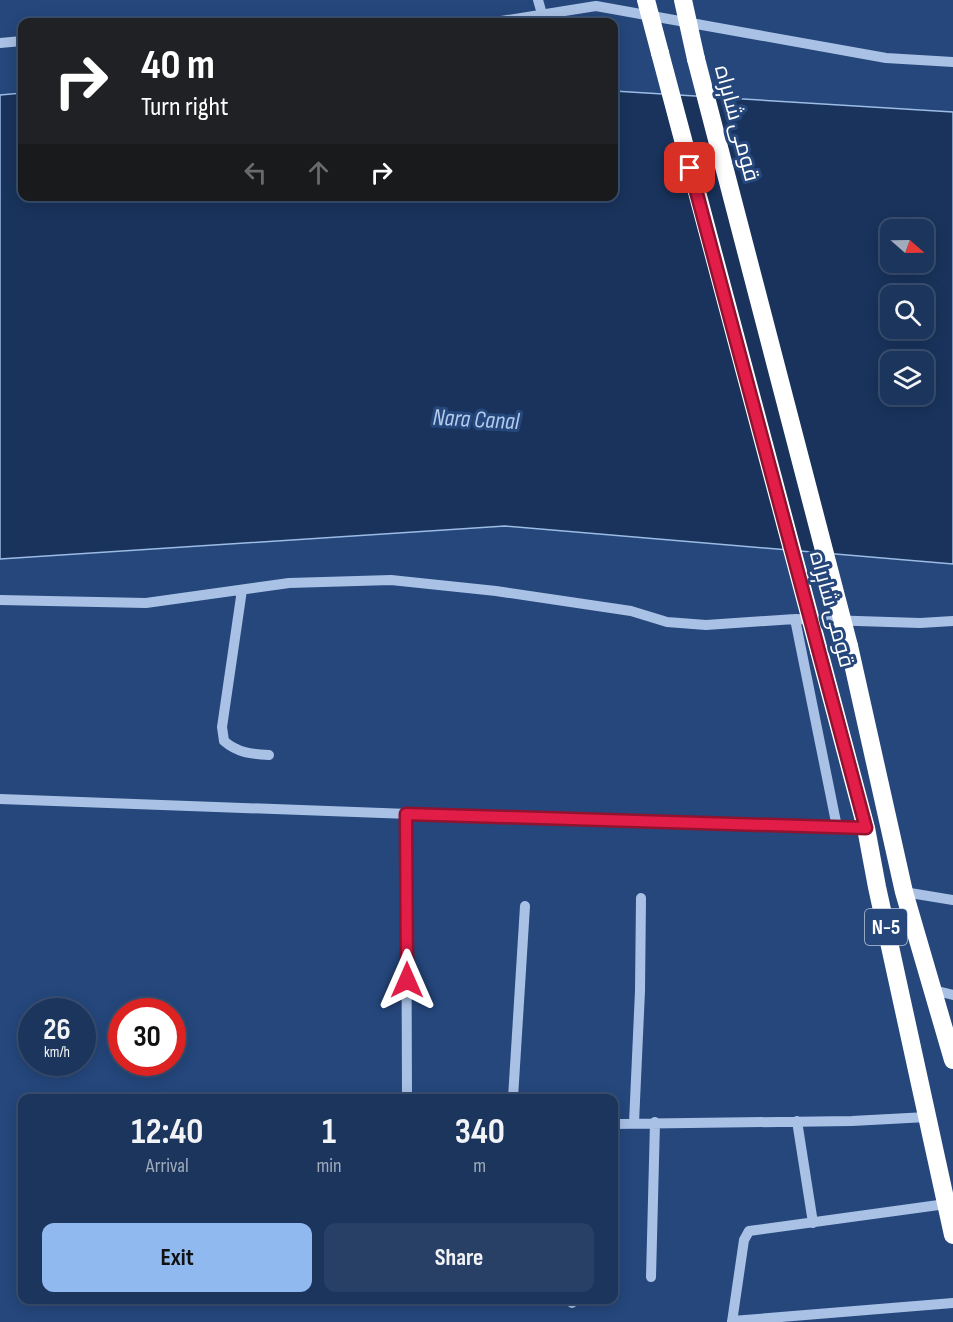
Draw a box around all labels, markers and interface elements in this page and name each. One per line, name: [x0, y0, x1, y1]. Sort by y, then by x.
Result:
text: 40 m: [141, 40, 215, 91]
icon: right: [42, 42, 120, 120]
street label: قومی شاہراہ: [708, 62, 765, 184]
text: Turn right: [141, 91, 228, 123]
pin: [664, 142, 715, 193]
icon: arrive: [673, 151, 706, 184]
icon: left: [239, 156, 272, 189]
icon: ahead: [302, 156, 335, 189]
icon: right: [365, 156, 398, 189]
north arrow: [880, 219, 934, 273]
map controls: [880, 219, 934, 405]
button: search: [880, 285, 934, 339]
button: layers: [880, 351, 934, 405]
water label: Nara Canal: [432, 403, 521, 436]
street label: قومی شاہراہ: [803, 548, 860, 670]
road number: N-5: [865, 909, 907, 945]
position arrow: [375, 948, 439, 1012]
speed limit sign: 30: [108, 998, 186, 1076]
text: 26: [43, 1012, 71, 1048]
text: km/h: [44, 1043, 70, 1062]
text: 12:40: [131, 1111, 203, 1154]
text: 1: [322, 1111, 336, 1154]
text: 340: [455, 1111, 505, 1154]
text: Arrival: [146, 1154, 189, 1178]
text: min: [316, 1154, 342, 1178]
text: m: [473, 1154, 486, 1178]
button: Exit: [42, 1223, 312, 1292]
button: Share: [324, 1223, 594, 1292]

